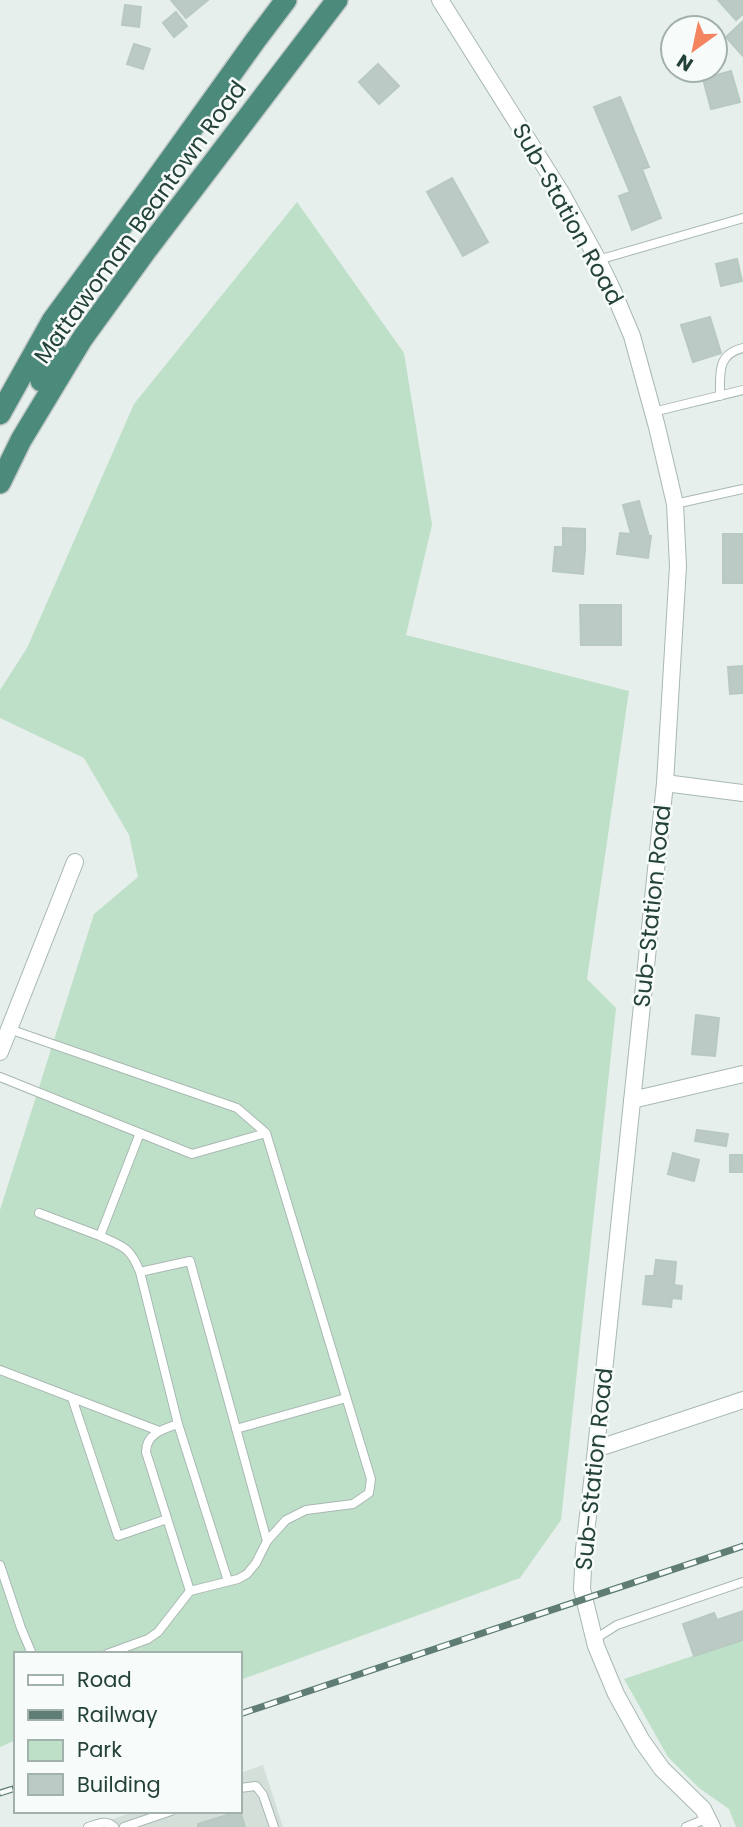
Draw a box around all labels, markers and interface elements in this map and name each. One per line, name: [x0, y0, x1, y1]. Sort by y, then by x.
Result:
north arrow: [659, 14, 729, 84]
text: N: [672, 48, 698, 78]
street label: Mattawoman Beantown Road: [26, 74, 254, 370]
street label: Sub-Station Road: [505, 117, 631, 311]
street label: Sub-Station Road: [625, 803, 679, 1009]
street label: Sub-Station Road: [567, 1366, 621, 1572]
legend: [14, 1652, 242, 1813]
text: Road: [77, 1665, 132, 1694]
text: Railway: [77, 1700, 158, 1729]
text: Park: [77, 1735, 122, 1764]
text: Building: [77, 1770, 161, 1799]

